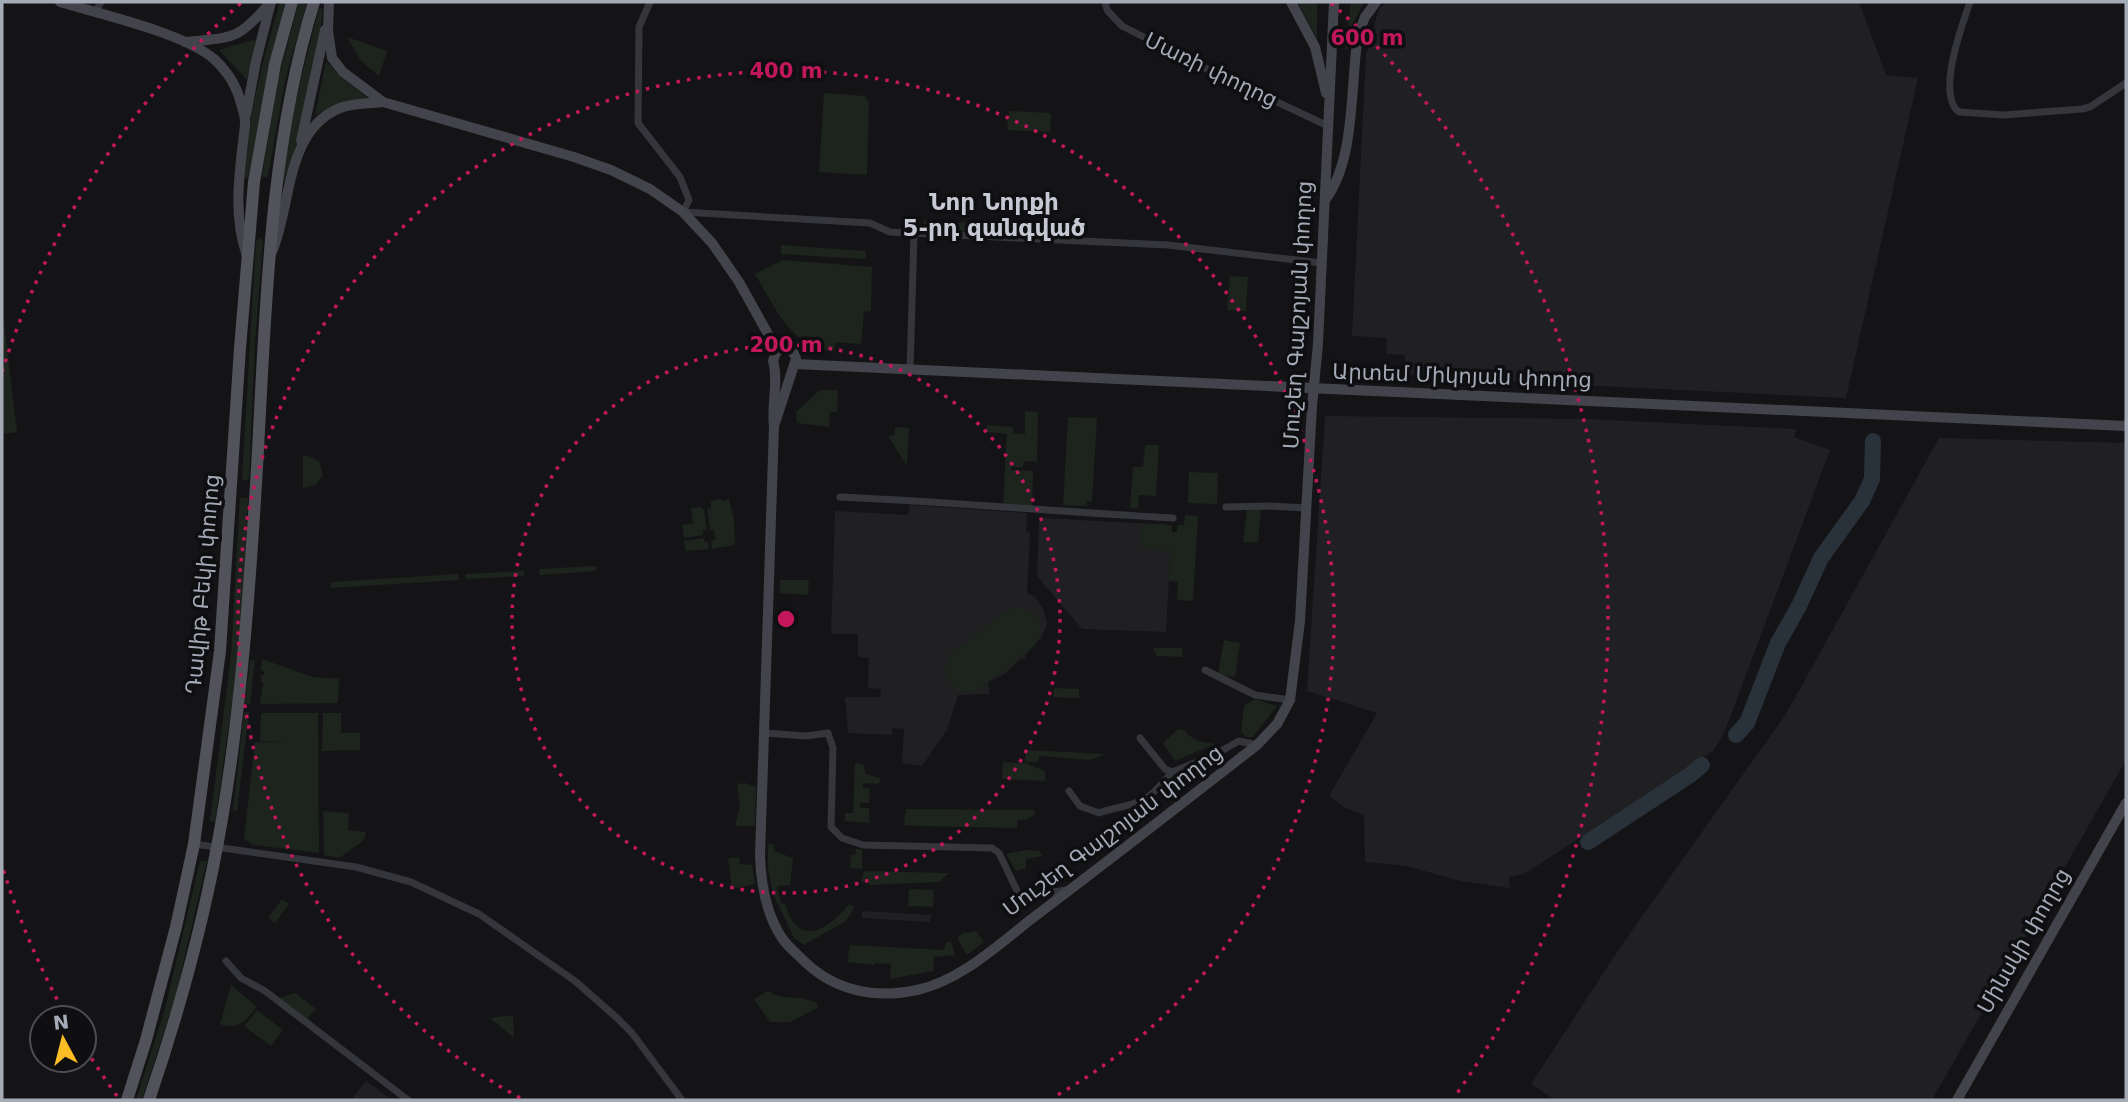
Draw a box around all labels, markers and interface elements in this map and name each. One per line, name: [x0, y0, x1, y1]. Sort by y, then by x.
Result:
text: 600 m: [1330, 26, 1404, 50]
street label: Մառի փողոց: [1141, 28, 1281, 112]
text: 400 m: [749, 59, 823, 83]
street label: Մուշեղ Գալշոյան փողոց: [1279, 180, 1317, 450]
district label: Նոր Նորքի 5-րդ զանգված: [902, 189, 1086, 241]
text: 200 m: [749, 333, 823, 357]
street label: Արտեմ Միկոյան փողոց: [1332, 359, 1592, 393]
street label: Դավիթ Բեկի փողոց: [181, 473, 225, 695]
centre of rings: [774, 607, 798, 631]
street label: Մուշեղ Գալշոյան փողոց: [999, 741, 1227, 921]
street label: Մինսկի փողոց: [1973, 864, 2075, 1018]
north arrow: [28, 1004, 98, 1074]
text: N: [52, 1010, 70, 1034]

